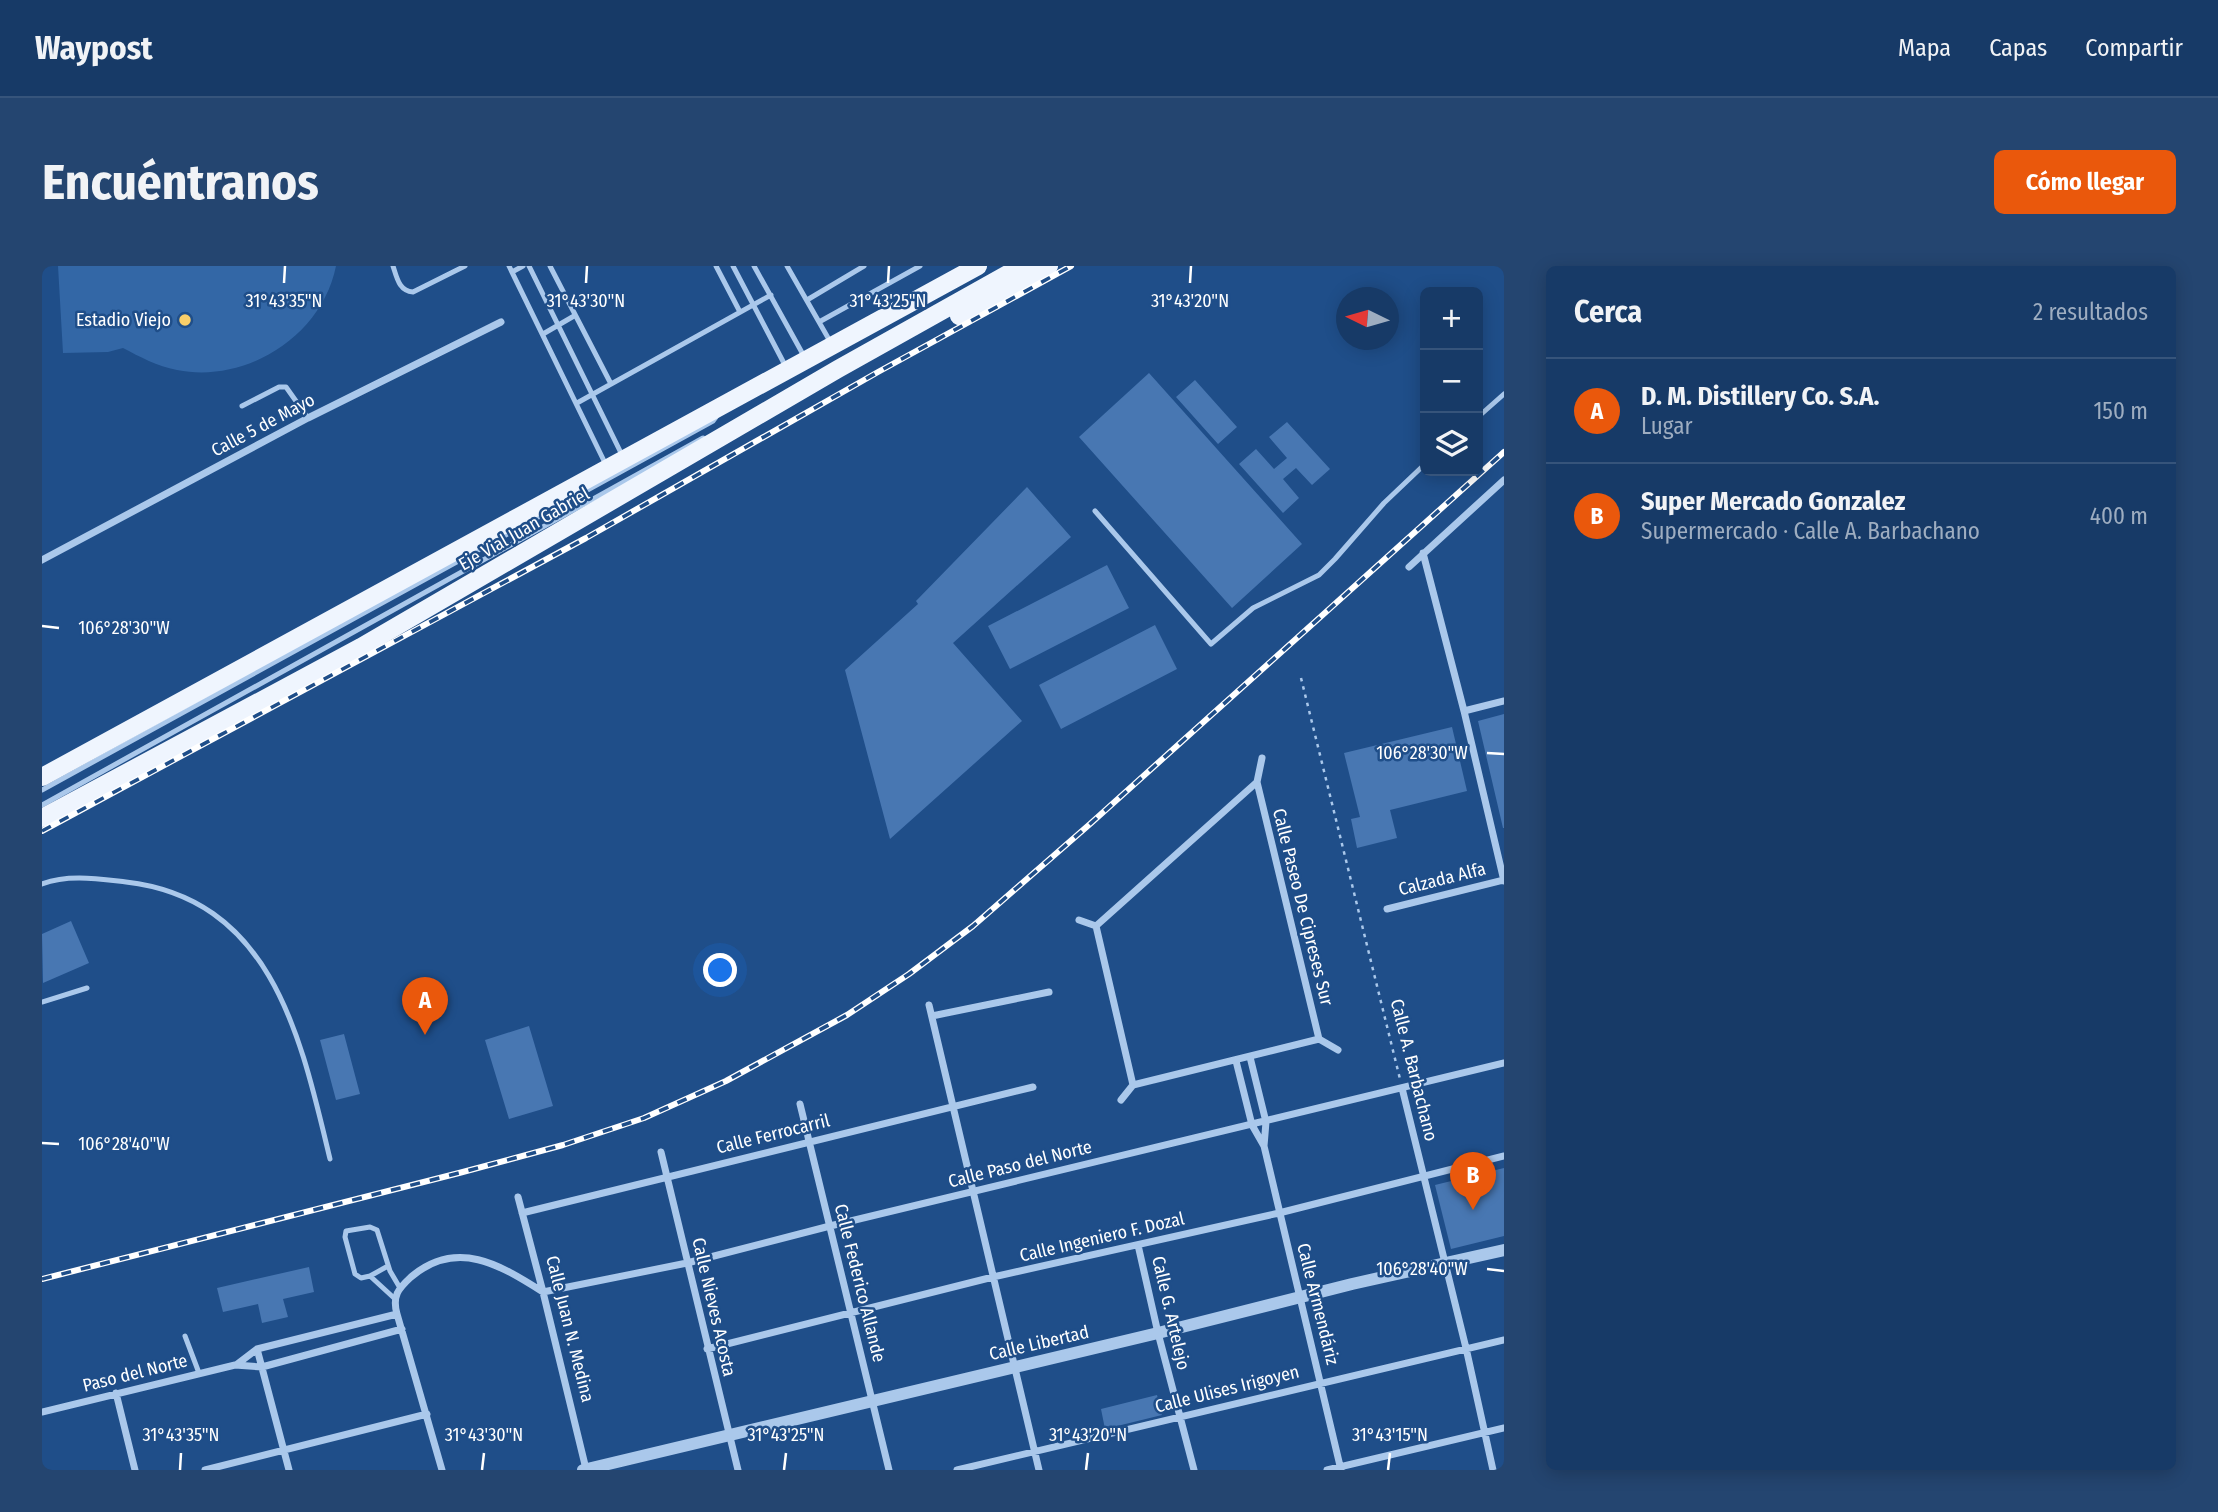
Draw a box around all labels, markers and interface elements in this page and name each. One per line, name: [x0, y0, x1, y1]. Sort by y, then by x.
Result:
text: Waypost: [35, 28, 153, 68]
text: Mapa: [1898, 34, 1951, 62]
text: Capas: [1989, 34, 2047, 62]
text: Compartir: [2085, 34, 2183, 62]
button: Cómo llegar: [1994, 150, 2176, 214]
text: Encuéntranos: [42, 153, 319, 212]
north arrow: [1336, 287, 1399, 350]
map controls: [1420, 287, 1483, 476]
button: +: [1420, 287, 1483, 350]
text: 31°43'35"N: [246, 290, 322, 312]
text: 31°43'30"N: [547, 290, 625, 312]
text: 31°43'25"N: [850, 290, 926, 312]
text: 31°43'20"N: [1151, 290, 1229, 312]
text: Cerca: [1574, 294, 1642, 330]
text: 2 resultados: [2033, 298, 2148, 326]
place label: Estadio Viejo: [76, 309, 171, 331]
marker: Estadio Viejo: [177, 312, 193, 328]
button: −: [1420, 350, 1483, 413]
text: D. M. Distillery Co. S.A.: [1641, 381, 1879, 412]
street label: Calle 5 de Mayo: [207, 388, 319, 462]
text: A: [1591, 397, 1603, 425]
text: 150 m: [2093, 397, 2148, 425]
text: Lugar: [1641, 412, 1693, 440]
button: layers: [1420, 413, 1483, 476]
street label: Eje Vial Juan Gabriel: [455, 482, 594, 575]
text: Super Mercado Gonzalez: [1641, 486, 1905, 517]
text: B: [1591, 502, 1603, 530]
text: 400 m: [2090, 502, 2148, 530]
text: Supermercado · Calle A. Barbachano: [1641, 517, 1980, 545]
text: 106°28'30"W: [78, 617, 170, 639]
text: 106°28'30"W: [1376, 742, 1468, 764]
street label: Calle Paseo De Cipreses Sur: [1268, 806, 1338, 1008]
street label: Calzada Alfa: [1396, 858, 1488, 900]
your location: [703, 953, 737, 987]
pin: A: [402, 977, 448, 1035]
street label: Calle A. Barbachano: [1386, 997, 1442, 1143]
street label: Calle Ferrocarril: [714, 1109, 832, 1159]
text: 106°28'40"W: [78, 1133, 170, 1155]
street label: Calle Paso del Norte: [946, 1135, 1094, 1193]
pin: B: [1450, 1152, 1496, 1210]
street label: Calle Federico Allande: [830, 1202, 890, 1365]
street label: Calle Ingeniero F. Dozal: [1017, 1207, 1187, 1267]
street label: Calle Nieves Acosta: [687, 1235, 741, 1379]
street label: Calle Armendáriz: [1292, 1241, 1344, 1367]
street label: Calle Juan N. Medina: [541, 1253, 599, 1405]
street label: Calle G. Artelejo: [1147, 1254, 1195, 1372]
text: 106°28'40"W: [1376, 1258, 1468, 1280]
street label: Calle Libertad: [987, 1321, 1091, 1365]
street label: Paso del Norte: [80, 1349, 190, 1397]
street label: Calle Ulises Irigoyen: [1153, 1360, 1301, 1418]
text: 31°43'35"N: [143, 1424, 219, 1446]
text: 31°43'30"N: [445, 1424, 523, 1446]
text: 31°43'25"N: [748, 1424, 824, 1446]
text: 31°43'20"N: [1049, 1424, 1127, 1446]
text: 31°43'15"N: [1352, 1424, 1428, 1446]

